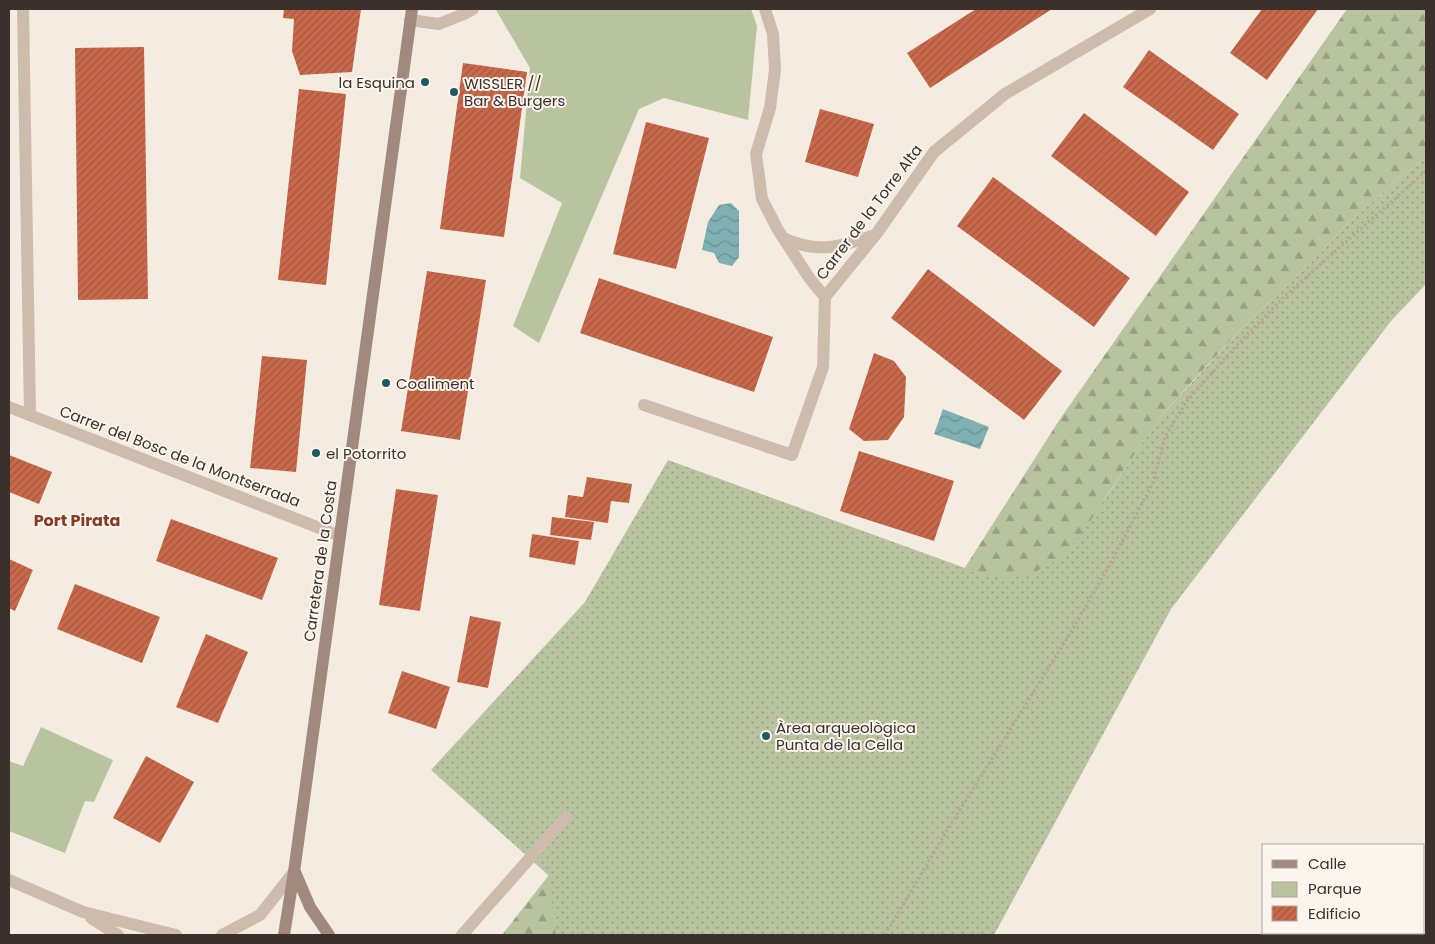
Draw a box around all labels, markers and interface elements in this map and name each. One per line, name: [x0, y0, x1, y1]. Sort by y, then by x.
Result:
place label: la Esquina: [338, 72, 415, 93]
place label: WISSLER // Bar & Burgers: [464, 73, 565, 111]
marker: la Esquina: [419, 76, 431, 88]
marker: WISSLER // Bar & Burgers: [448, 86, 460, 98]
street label: Carrer de la Torre Alta: [811, 140, 927, 284]
place label: Coaliment: [396, 373, 475, 394]
marker: Coaliment: [380, 377, 392, 389]
street label: Carrer del Bosc de la Montserrada: [57, 400, 303, 512]
place label: el Potorrito: [326, 443, 406, 464]
marker: el Potorrito: [310, 447, 322, 459]
street label: Carretera de la Costa: [298, 479, 342, 643]
district label: Port Pirata: [34, 509, 120, 532]
place label: Àrea arqueològica Punta de la Cella: [776, 717, 916, 755]
marker: Àrea arqueològica Punta de la Cella: [760, 730, 772, 742]
legend: [1262, 844, 1425, 934]
text: Calle: [1308, 853, 1346, 874]
text: Parque: [1308, 878, 1361, 899]
text: Edificio: [1308, 903, 1361, 924]

